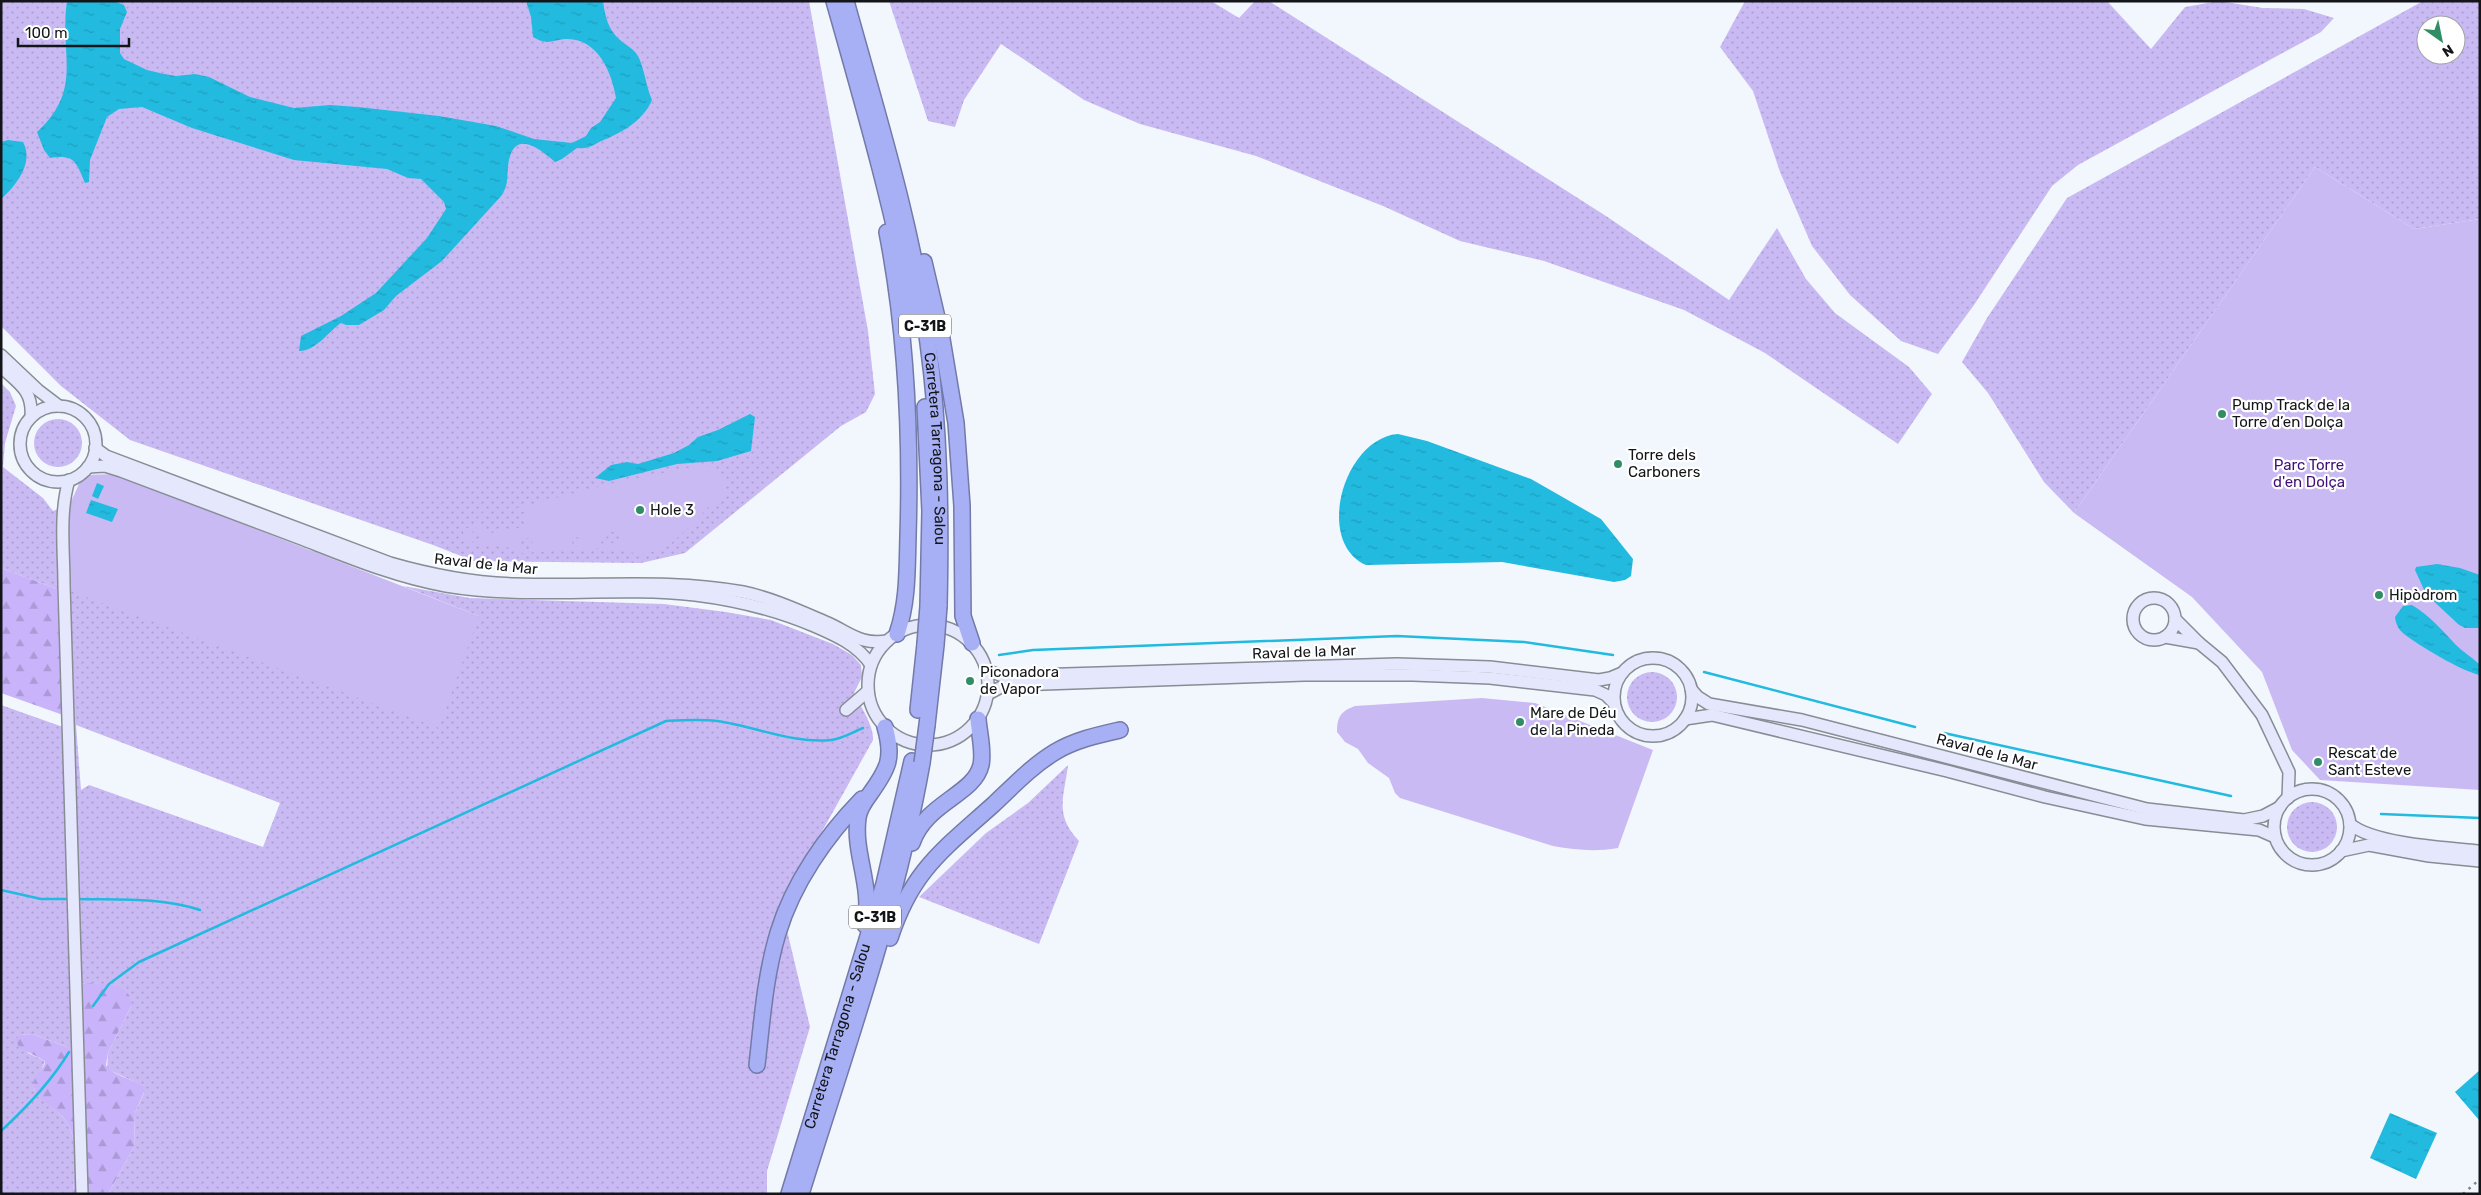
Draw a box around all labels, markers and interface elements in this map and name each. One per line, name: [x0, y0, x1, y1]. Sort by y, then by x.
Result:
scale bar: [18, 15, 129, 47]
north arrow: [2416, 15, 2466, 65]
text: 100 m: [25, 24, 67, 42]
text: N: [2439, 41, 2457, 60]
road number: C-31B: [899, 314, 951, 338]
street label: Carretera Tarragona - Salou: [920, 351, 949, 545]
place label: Pump Track de la Torre d’en Dolça: [2232, 396, 2350, 431]
marker: Pump Track de la Torre d’en Dolça: [2216, 408, 2228, 420]
place label: Torre dels Carboners: [1628, 446, 1701, 481]
park label: Parc Torre d'en Dolça: [2273, 456, 2345, 491]
marker: Torre dels Carboners: [1612, 458, 1624, 470]
place label: Hole 3: [650, 501, 694, 519]
marker: Hole 3: [634, 504, 646, 516]
street label: Raval de la Mar: [433, 550, 539, 578]
place label: Hipòdrom: [2389, 586, 2457, 604]
marker: Hipòdrom: [2373, 589, 2385, 601]
street label: Raval de la Mar: [1252, 641, 1357, 663]
place label: Piconadora de Vapor: [980, 663, 1059, 698]
marker: Piconadora de Vapor: [964, 675, 976, 687]
place label: Mare de Déu de la Pineda: [1530, 704, 1617, 739]
marker: Mare de Déu de la Pineda: [1514, 716, 1526, 728]
street label: Raval de la Mar: [1934, 730, 2040, 774]
place label: Rescat de Sant Esteve: [2328, 744, 2411, 779]
marker: Rescat de Sant Esteve: [2312, 756, 2324, 768]
road number: C-31B: [849, 906, 901, 929]
street label: Carretera Tarragona - Salou: [800, 941, 874, 1131]

